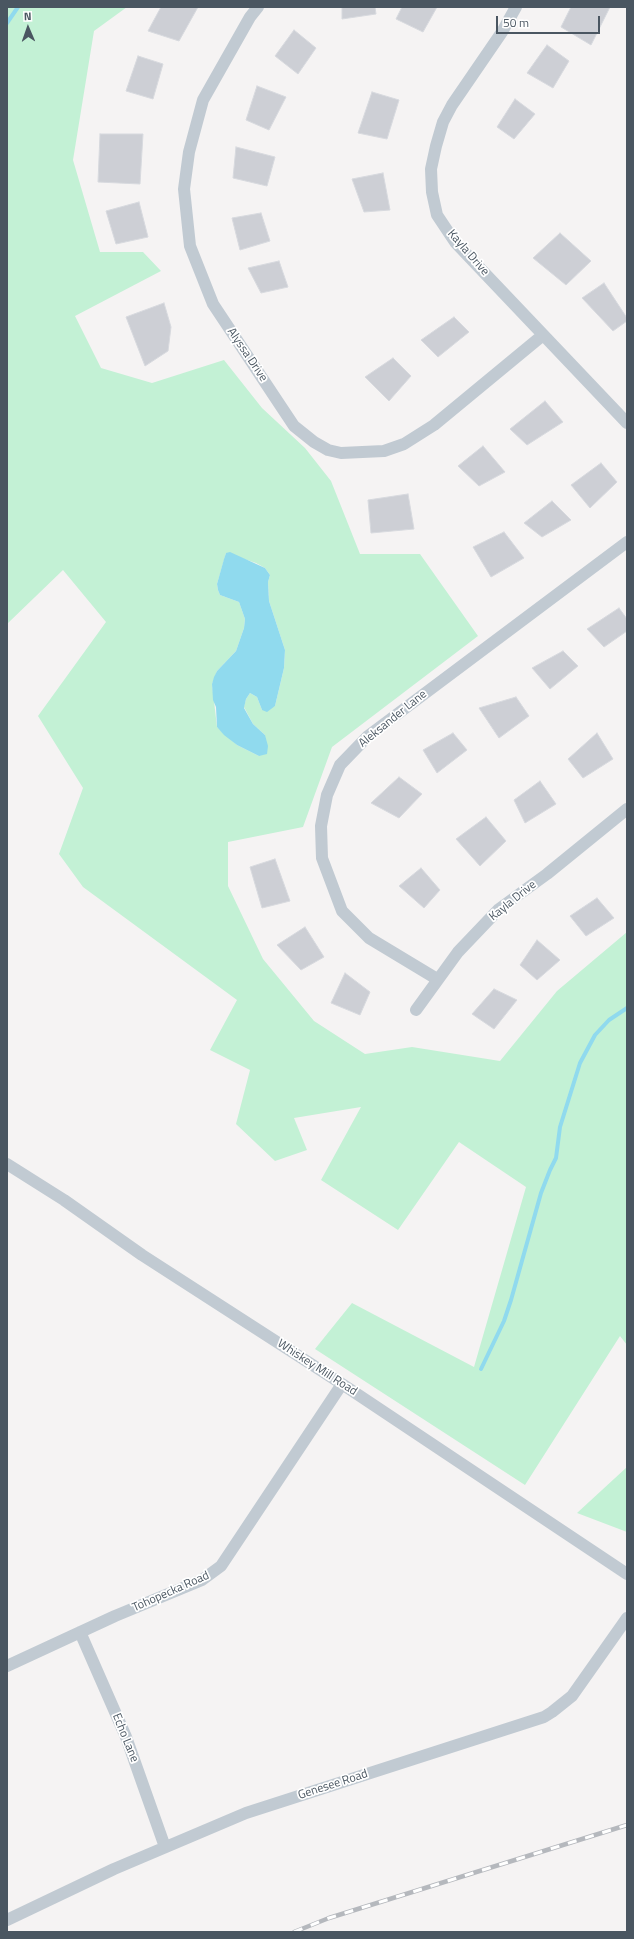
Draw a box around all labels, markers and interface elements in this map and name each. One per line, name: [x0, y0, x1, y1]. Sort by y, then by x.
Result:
north arrow: [8, 8, 48, 48]
text: N: [23, 8, 32, 24]
scale bar: [498, 8, 602, 34]
text: 50 m: [503, 13, 529, 32]
street label: Kayla Drive: [444, 227, 492, 279]
street label: Alyssa Drive: [224, 325, 270, 385]
street label: Aleksander Lane: [356, 687, 430, 751]
street label: Kayla Drive: [487, 878, 539, 924]
street label: Whiskey Mill Road: [274, 1337, 360, 1399]
street label: Tohopecka Road: [130, 1569, 212, 1615]
street label: Echo Lane: [109, 1711, 141, 1765]
street label: Genesee Road: [296, 1767, 370, 1803]

